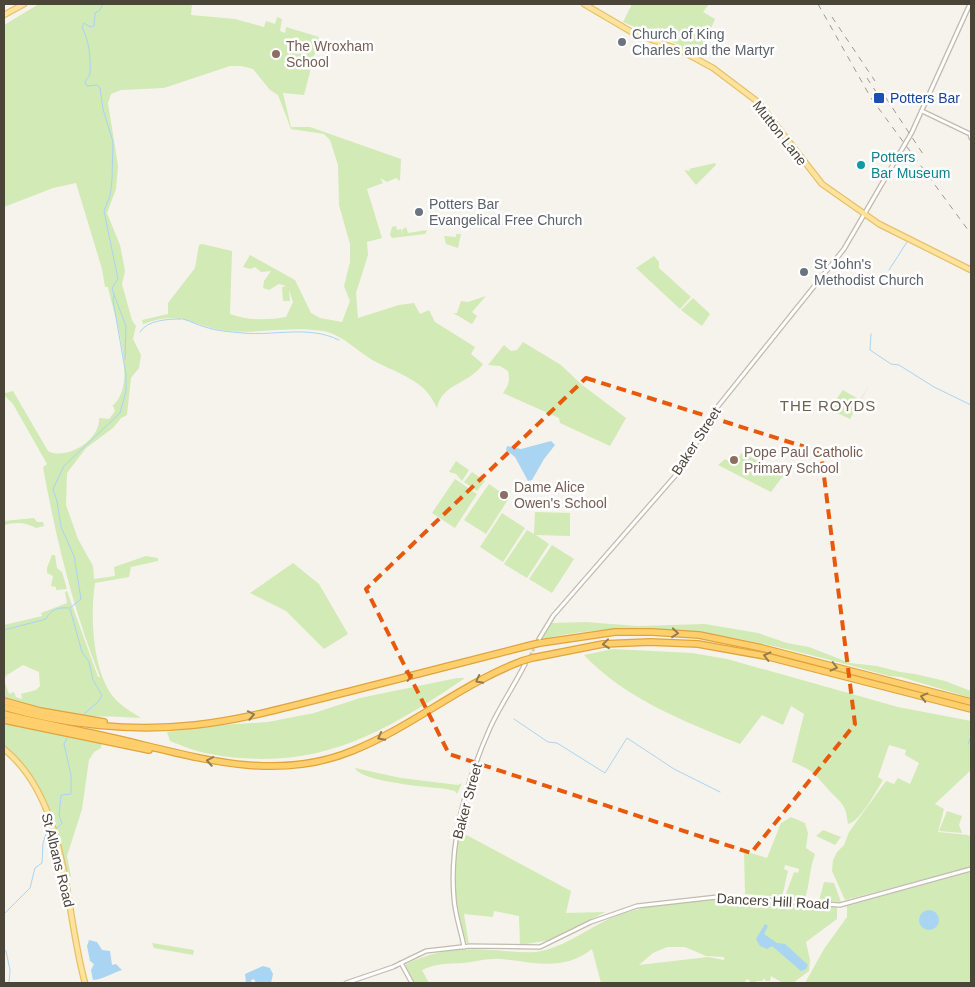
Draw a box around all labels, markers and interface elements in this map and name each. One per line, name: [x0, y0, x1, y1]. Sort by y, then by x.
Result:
place label: Church of King Charles and the Martyr: [632, 26, 775, 58]
marker: Church of King Charles and the Martyr: [616, 36, 628, 48]
place label: The Wroxham School: [286, 38, 374, 70]
marker: The Wroxham School: [270, 48, 282, 60]
place label: Potters Bar: [890, 90, 960, 106]
marker: Potters Bar: [872, 91, 886, 105]
street label: Mutton Lane: [750, 97, 810, 169]
place label: Potters Bar Museum: [871, 149, 950, 181]
marker: Potters Bar Museum: [855, 159, 867, 171]
place label: Potters Bar Evangelical Free Church: [429, 196, 582, 228]
marker: Potters Bar Evangelical Free Church: [413, 206, 425, 218]
place label: St John's Methodist Church: [814, 256, 924, 288]
marker: St John's Methodist Church: [798, 266, 810, 278]
district label: THE ROYDS: [780, 397, 876, 414]
street label: Baker Street: [668, 404, 724, 478]
place label: Pope Paul Catholic Primary School: [744, 444, 863, 476]
marker: Pope Paul Catholic Primary School: [728, 454, 740, 466]
place label: Dame Alice Owen's School: [514, 479, 607, 511]
marker: Dame Alice Owen's School: [498, 489, 510, 501]
one-way arrow: [672, 627, 680, 638]
one-way arrow: [601, 638, 609, 649]
one-way arrow: [762, 651, 771, 662]
one-way arrow: [830, 661, 838, 671]
one-way arrow: [404, 671, 413, 682]
one-way arrow: [475, 674, 484, 684]
one-way arrow: [920, 692, 929, 703]
one-way arrow: [246, 710, 255, 721]
one-way arrow: [378, 731, 387, 741]
one-way arrow: [206, 756, 214, 766]
street label: Baker Street: [449, 761, 485, 841]
street label: St Albans Road: [39, 811, 77, 909]
street label: Dancers Hill Road: [716, 890, 830, 912]

